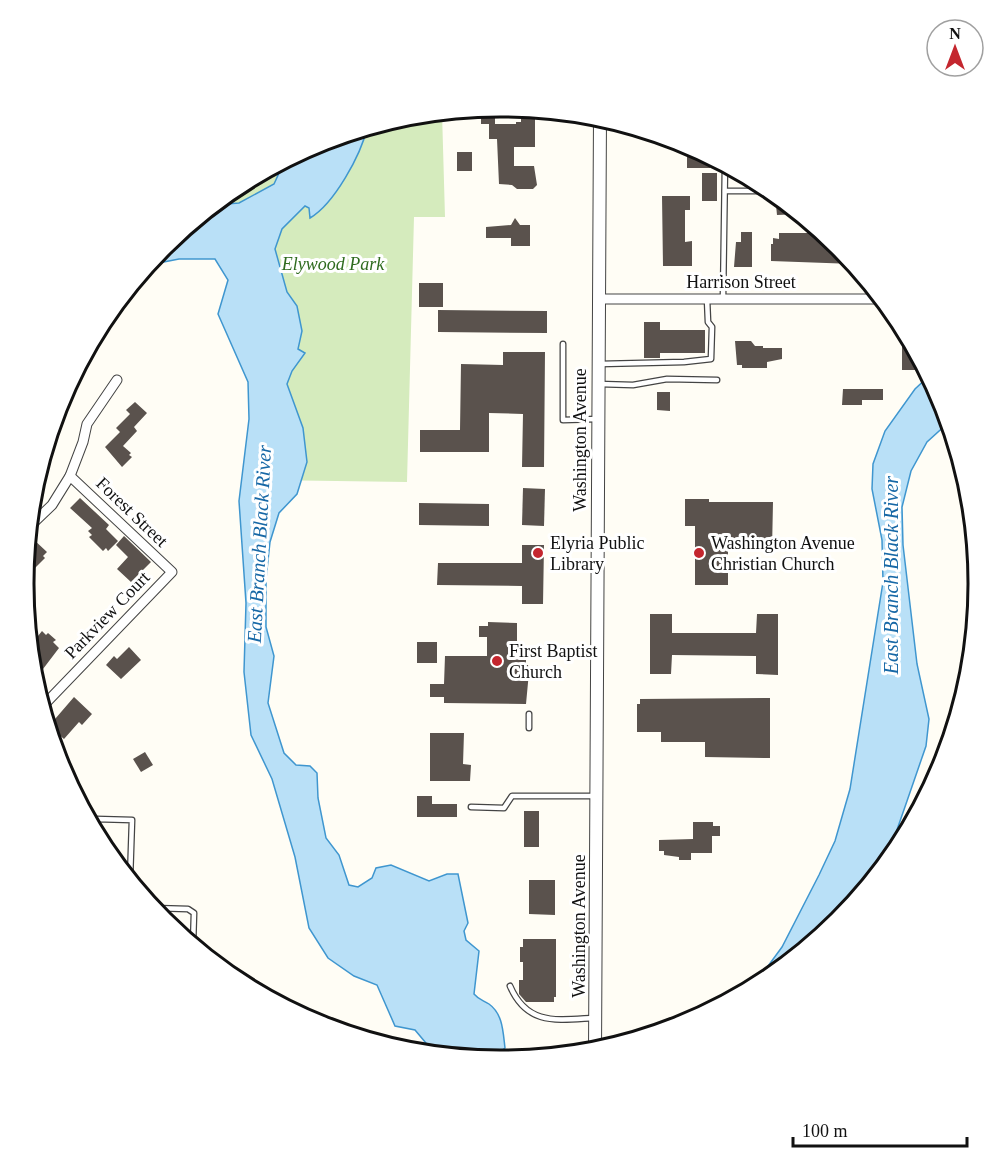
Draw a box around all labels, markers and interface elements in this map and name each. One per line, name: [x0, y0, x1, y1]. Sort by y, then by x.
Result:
north arrow: [925, 18, 985, 78]
text: N: [949, 25, 961, 42]
park label: Elywood Park: [281, 254, 385, 274]
street label: Harrison Street: [686, 272, 796, 292]
street label: Washington Avenue: [570, 368, 590, 512]
water label: East Branch Black River: [243, 444, 275, 645]
street label: Forest Street: [92, 473, 172, 551]
water label: East Branch Black River: [880, 476, 902, 675]
place label: Elyria Public Library: [550, 533, 644, 574]
place label: Washington Avenue Christian Church: [711, 533, 855, 574]
marker: Elyria Public Library: [531, 546, 545, 560]
marker: Washington Avenue Christian Church: [692, 546, 706, 560]
street label: Parkview Court: [60, 567, 154, 663]
place label: First Baptist Church: [509, 641, 598, 682]
marker: First Baptist Church: [490, 654, 504, 668]
street label: Washington Avenue: [569, 854, 589, 998]
scale bar: [793, 1110, 967, 1148]
text: 100 m: [802, 1121, 848, 1141]

